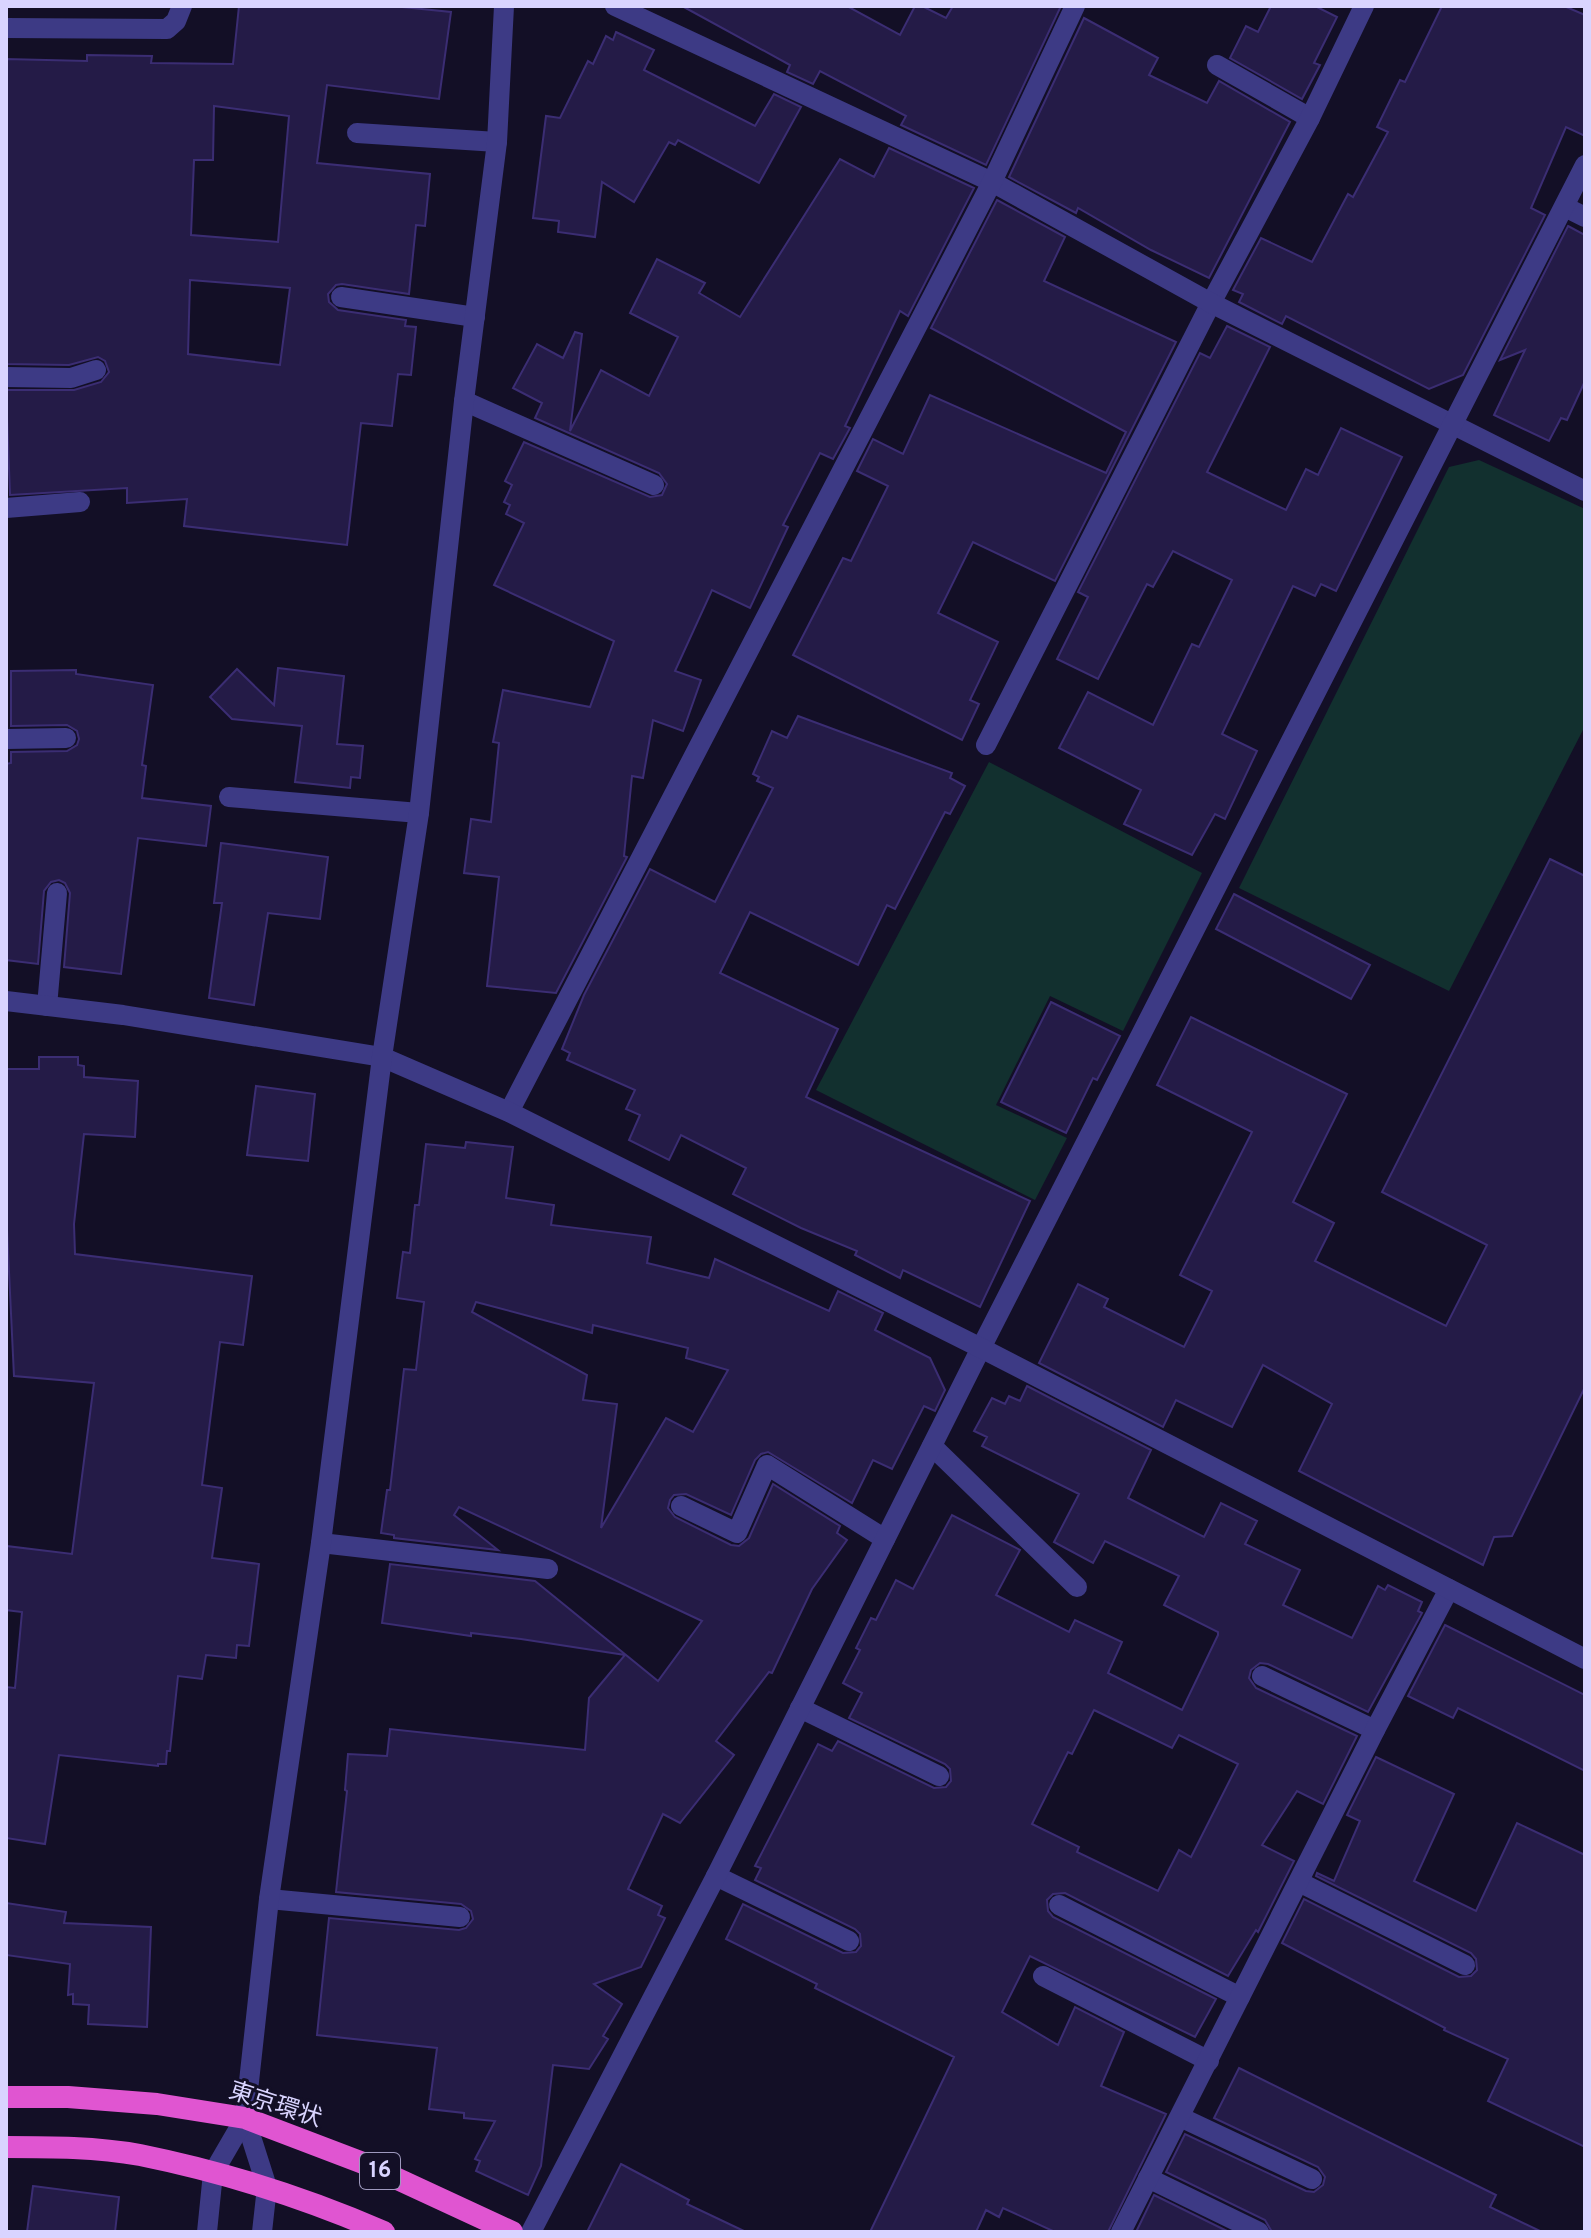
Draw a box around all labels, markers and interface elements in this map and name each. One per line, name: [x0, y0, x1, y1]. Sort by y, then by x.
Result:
street label: 東京環状: [225, 2077, 325, 2135]
road number: 16: [360, 2153, 400, 2189]

